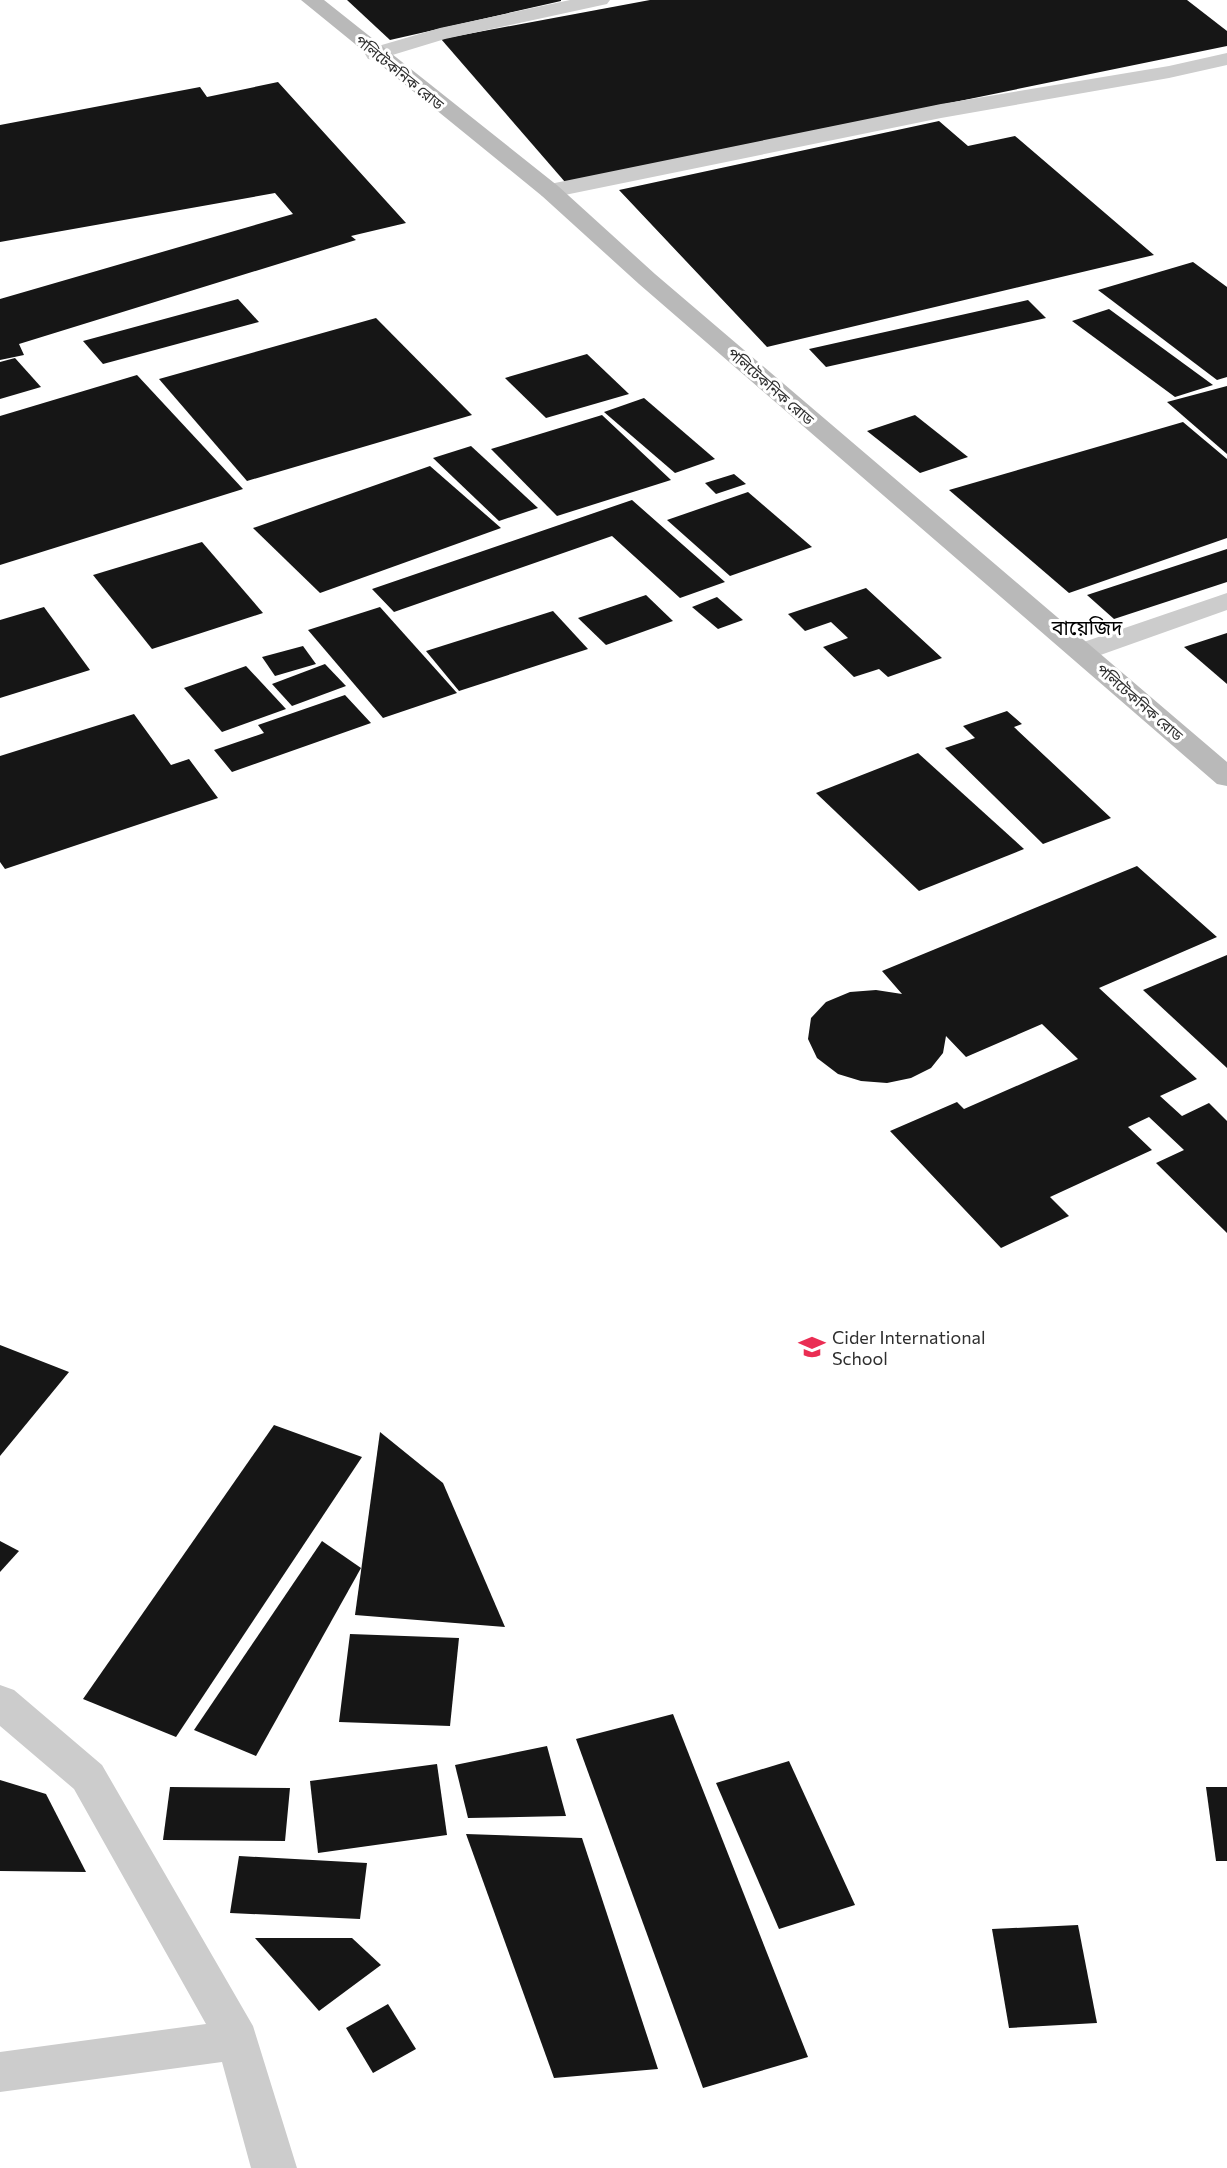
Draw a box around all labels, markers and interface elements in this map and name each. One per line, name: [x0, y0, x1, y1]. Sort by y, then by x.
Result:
street label: পলিটেকনিক রোড: [352, 31, 448, 113]
street label: পলিটেকনিক রোড: [724, 344, 818, 429]
district label: বায়েজিদ: [1051, 615, 1123, 639]
street label: পলিটেকনিক রোড: [1093, 660, 1187, 745]
place label: Cider International School: [832, 1326, 986, 1369]
school or university icon: Cider International School: [797, 1332, 827, 1362]

